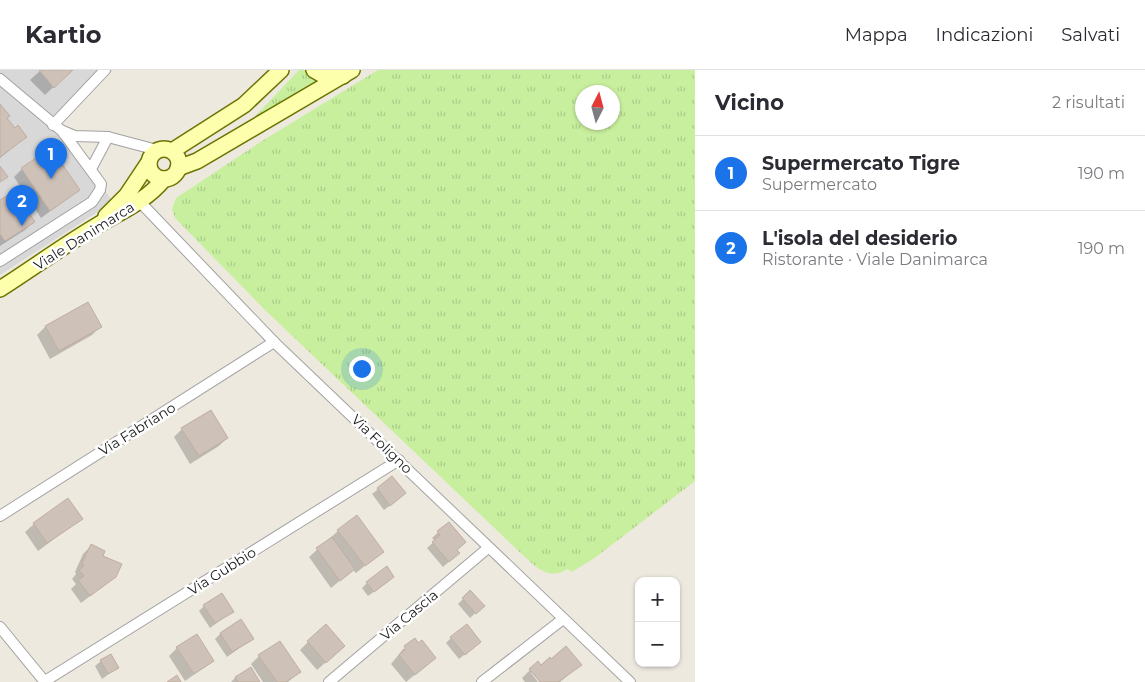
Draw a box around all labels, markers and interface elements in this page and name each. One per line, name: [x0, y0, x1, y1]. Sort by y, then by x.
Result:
text: Kartio: [25, 20, 101, 49]
text: Mappa: [845, 24, 908, 46]
text: Indicazioni: [936, 24, 1033, 46]
text: Salvati: [1061, 24, 1120, 46]
north arrow: [575, 85, 620, 130]
text: Vicino: [715, 90, 784, 115]
text: 2 risultati: [1052, 93, 1125, 112]
pin: 1: [35, 138, 67, 179]
text: Supermercato Tigre: [762, 152, 960, 175]
text: 1: [728, 164, 734, 183]
text: 190 m: [1078, 164, 1125, 183]
text: Supermercato: [762, 175, 877, 194]
pin: 2: [6, 185, 38, 226]
street label: Viale Danimarca: [30, 198, 138, 274]
text: L'isola del desiderio: [762, 227, 958, 250]
text: 2: [726, 239, 736, 258]
text: 190 m: [1078, 239, 1125, 258]
text: Ristorante · Viale Danimarca: [762, 250, 988, 269]
your location: [349, 356, 375, 382]
street label: Via Fabriano: [95, 398, 179, 460]
street label: Via Foligno: [348, 410, 416, 478]
street label: Via Gubbio: [185, 543, 260, 599]
map controls: [635, 577, 680, 667]
button: +: [635, 577, 680, 622]
street label: Via Cascia: [376, 586, 442, 644]
button: −: [635, 622, 680, 667]

